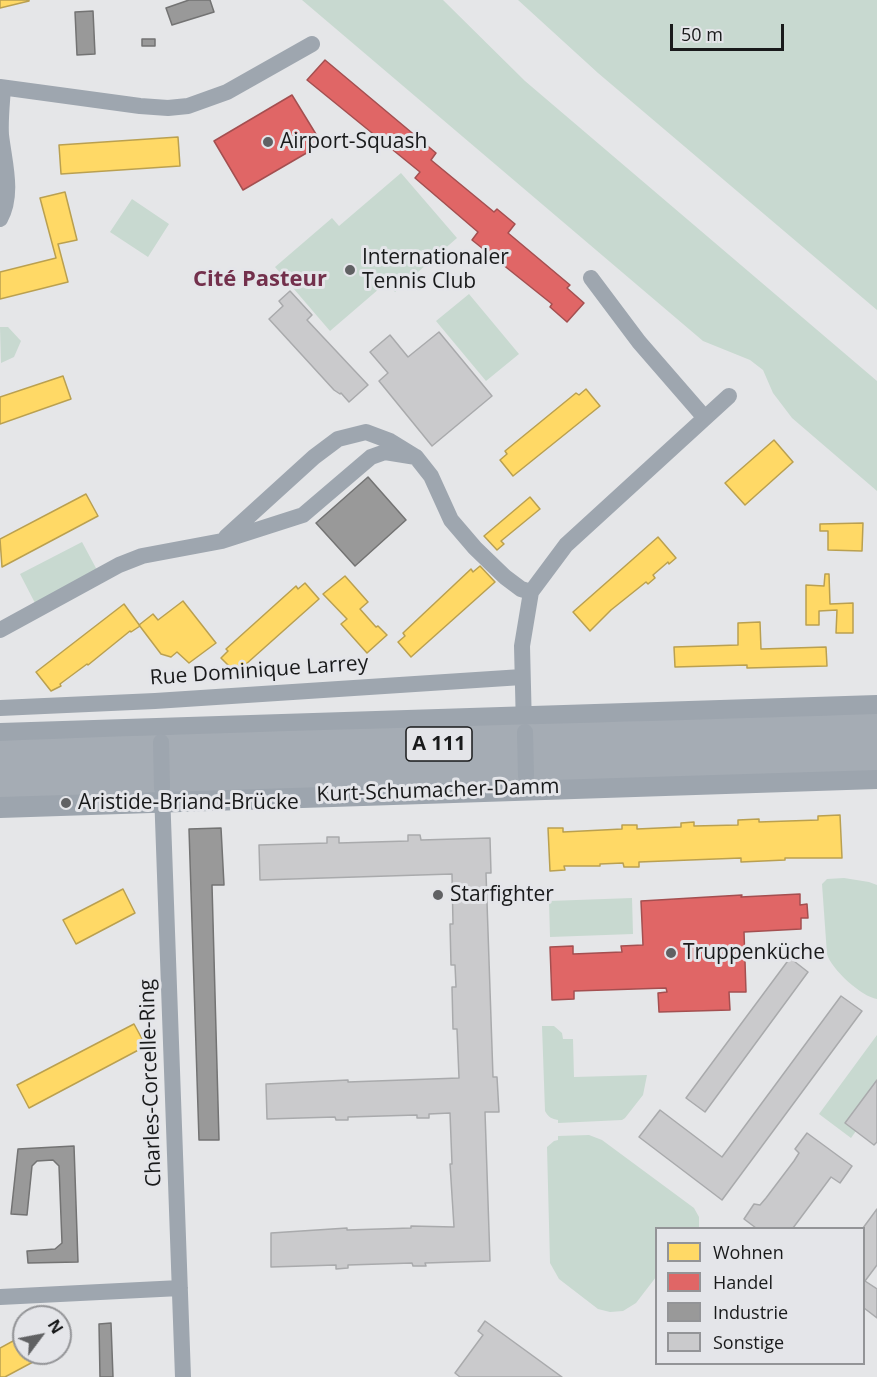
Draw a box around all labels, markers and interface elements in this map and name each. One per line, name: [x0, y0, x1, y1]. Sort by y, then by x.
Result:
scale bar: [673, 12, 787, 50]
text: 50 m: [681, 22, 723, 46]
place label: Airport-Squash: [280, 129, 427, 155]
marker: Airport-Squash: [261, 135, 275, 149]
place label: Internationaler Tennis Club: [362, 245, 509, 295]
marker: Internationaler Tennis Club: [343, 263, 357, 277]
district label: Cité Pasteur: [193, 267, 327, 293]
street label: Rue Dominique Larrey: [149, 651, 369, 691]
road number: A 111: [406, 727, 472, 761]
street label: Kurt-Schumacher-Damm: [316, 774, 560, 808]
place label: Aristide-Briand-Brücke: [78, 790, 299, 816]
marker: Aristide-Briand-Brücke: [59, 796, 73, 810]
place label: Starfighter: [450, 882, 554, 908]
marker: Starfighter: [431, 888, 445, 902]
place label: Truppenküche: [683, 940, 825, 966]
marker: Truppenküche: [664, 946, 678, 960]
street label: Charles-Corcelle-Ring: [135, 979, 167, 1187]
legend: [655, 1227, 865, 1365]
text: Wohnen: [713, 1240, 784, 1264]
text: Handel: [713, 1270, 773, 1294]
text: Industrie: [713, 1300, 788, 1324]
north arrow: [12, 1305, 72, 1365]
text: N: [43, 1315, 68, 1338]
text: Sonstige: [713, 1330, 784, 1354]

